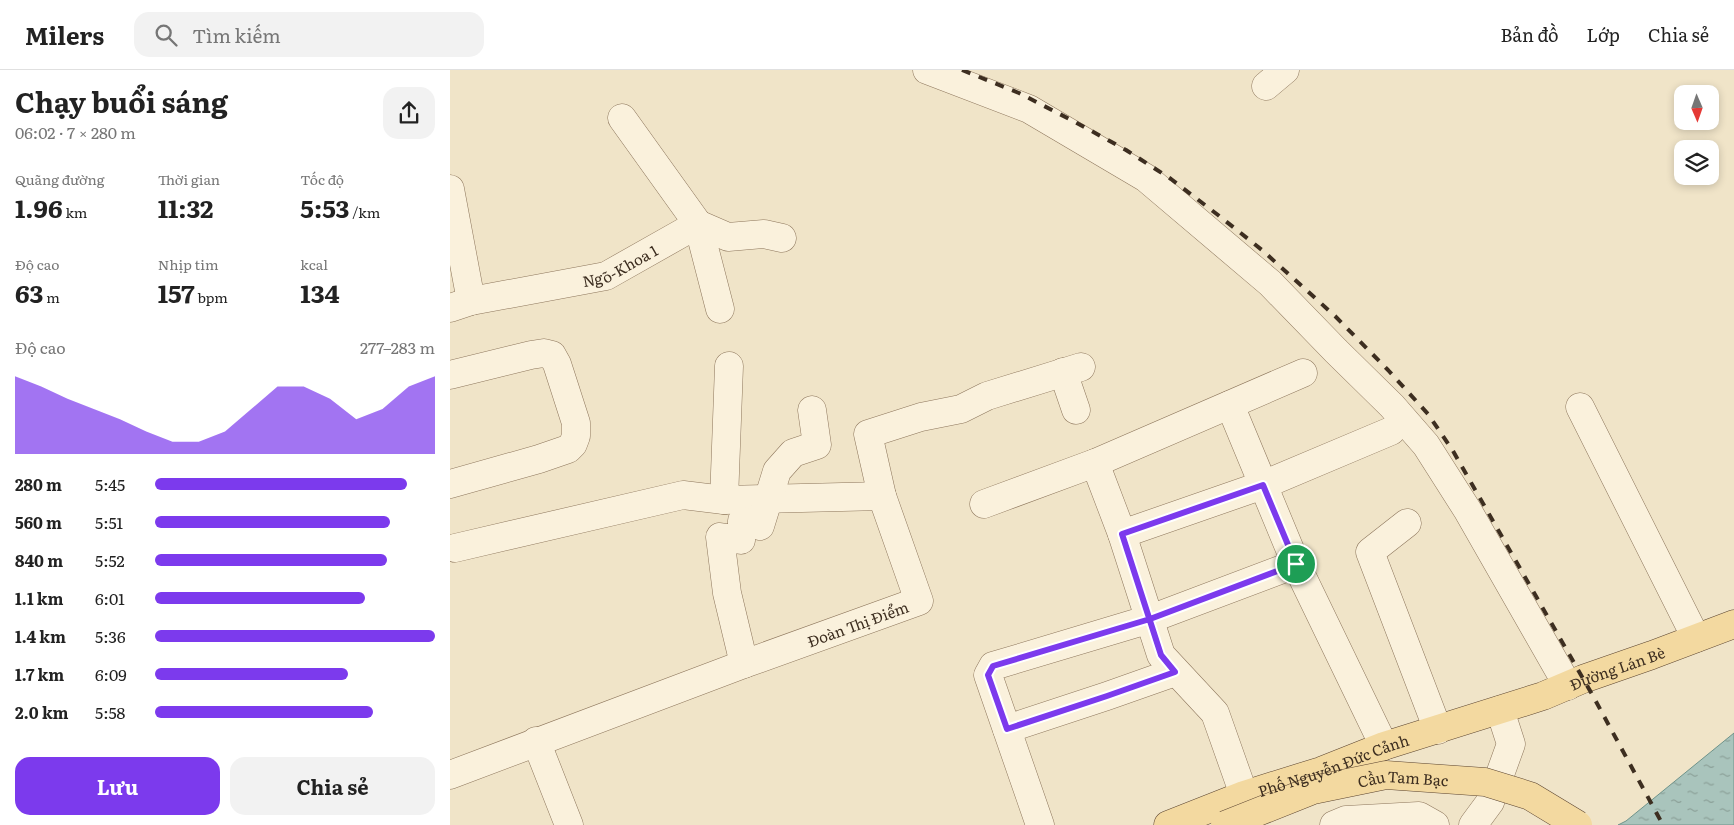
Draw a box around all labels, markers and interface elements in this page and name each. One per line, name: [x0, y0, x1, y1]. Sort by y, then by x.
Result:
search box: [134, 12, 484, 57]
text: Milers: [25, 17, 104, 52]
icon: search: [152, 21, 180, 49]
text: Tìm kiếm: [192, 21, 281, 49]
text: Bản đồ: [1500, 21, 1558, 48]
text: Lớp: [1586, 21, 1620, 48]
text: Chia sẻ: [1648, 21, 1709, 48]
text: Chạy buổi sáng: [15, 80, 228, 122]
north arrow: [1674, 85, 1719, 130]
map controls: [1674, 85, 1719, 185]
button: share: [383, 87, 435, 139]
text: 06:02 · 7 × 280 m: [15, 120, 136, 144]
button: layers: [1674, 140, 1719, 185]
text: Quãng đường: [15, 169, 105, 189]
text: Thời gian: [158, 169, 220, 189]
text: Tốc độ: [300, 169, 344, 189]
text: 1.96: [15, 189, 63, 226]
text: 11:32: [158, 189, 213, 226]
text: 5:53: [300, 189, 349, 226]
text: km: [63, 202, 87, 222]
text: /km: [349, 202, 380, 222]
street label: Ngõ-Khoa 1: [580, 238, 661, 292]
text: Độ cao: [15, 254, 59, 274]
text: Nhịp tim: [158, 254, 218, 274]
text: kcal: [300, 254, 328, 274]
text: 63: [15, 274, 43, 311]
text: 157: [158, 274, 195, 311]
text: 134: [300, 274, 340, 311]
text: m: [43, 287, 60, 307]
text: bpm: [195, 287, 228, 307]
text: Độ cao: [15, 335, 66, 359]
text: 277–283 m: [360, 335, 435, 359]
text: 280 m: [15, 472, 62, 496]
text: 5:45: [95, 472, 125, 496]
text: 560 m: [15, 510, 62, 534]
text: 5:51: [95, 510, 123, 534]
pin: [1275, 543, 1317, 585]
text: 840 m: [15, 548, 63, 572]
text: 5:52: [95, 548, 125, 572]
icon: arrive: [1282, 550, 1310, 578]
text: 1.1 km: [15, 586, 63, 610]
text: 6:01: [95, 586, 125, 610]
street label: Đoàn Thị Điểm: [804, 594, 912, 652]
text: 1.4 km: [15, 624, 66, 648]
text: 5:36: [95, 624, 126, 648]
street label: Đường Lán Bè: [1565, 640, 1668, 695]
text: 1.7 km: [15, 662, 64, 686]
text: 6:09: [95, 662, 127, 686]
text: 2.0 km: [15, 700, 69, 724]
text: 5:58: [95, 700, 125, 724]
street label: Phố Nguyễn Đức Cảnh: [1255, 727, 1412, 802]
button: Lưu: [15, 757, 220, 815]
button: Chia sẻ: [230, 757, 435, 815]
street label: Cầu Tam Bạc: [1355, 763, 1450, 792]

